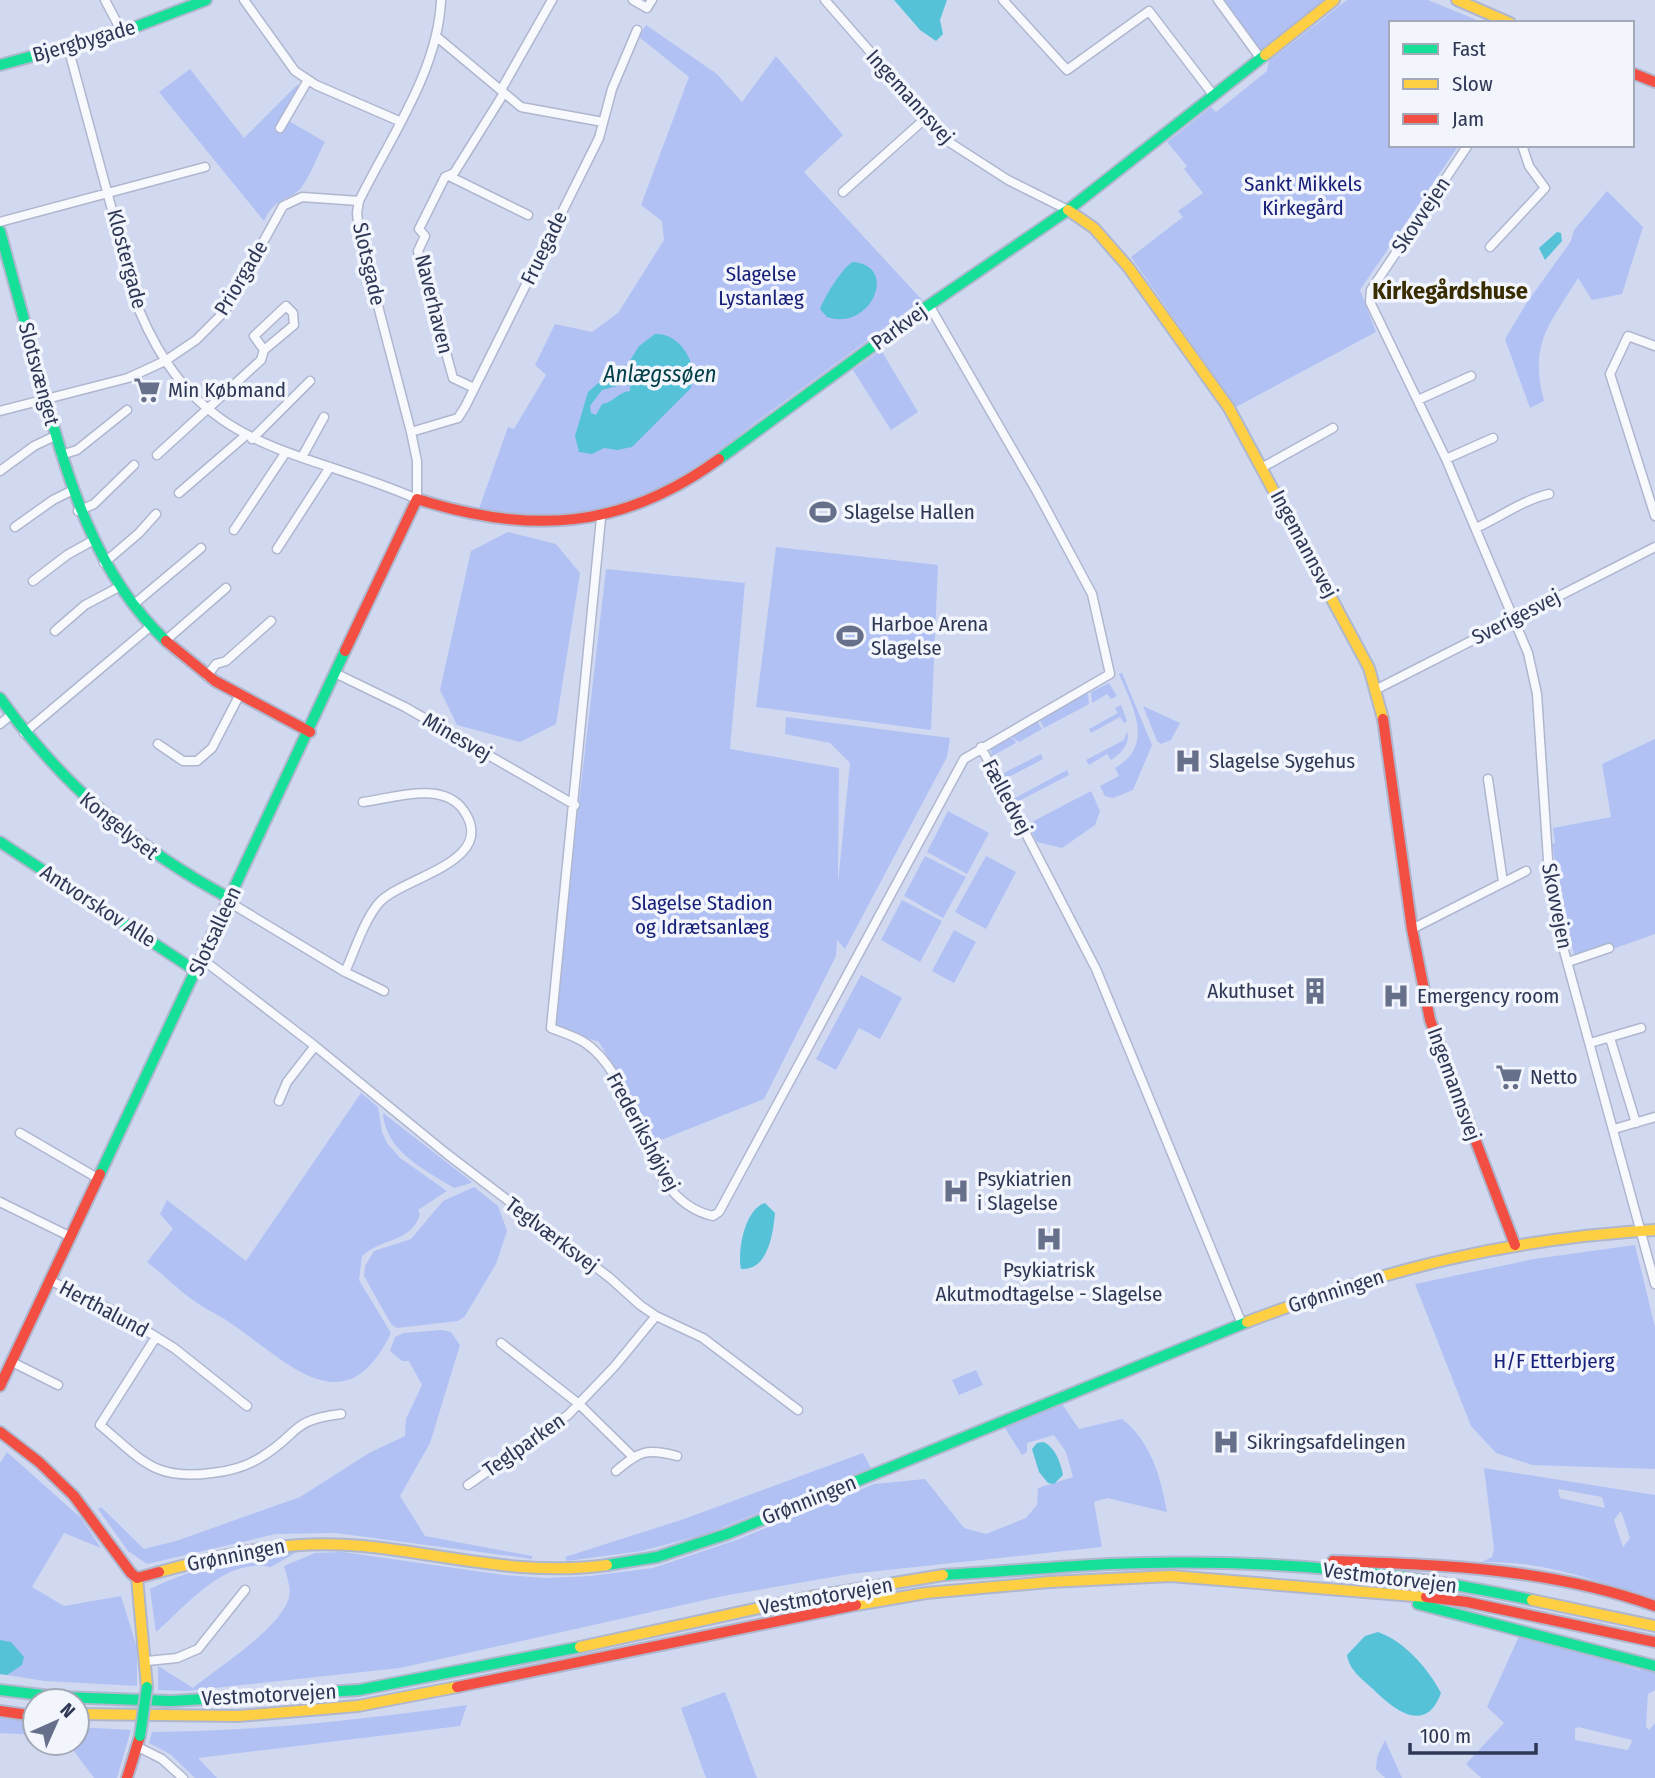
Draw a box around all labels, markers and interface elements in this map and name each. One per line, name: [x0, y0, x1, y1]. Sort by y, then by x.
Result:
street label: Bjergbygade: [30, 14, 138, 68]
legend: [1389, 21, 1634, 147]
text: Fast: [1452, 36, 1486, 62]
street label: Ingemannsvej: [861, 44, 959, 150]
text: Slow: [1452, 71, 1493, 97]
text: Jam: [1452, 106, 1484, 132]
park label: Sankt Mikkels Kirkegård: [1244, 171, 1362, 221]
street label: Skovvejen: [1386, 172, 1456, 258]
street label: Klostergade: [101, 206, 153, 312]
street label: Fruegade: [515, 207, 573, 289]
street label: Slotsgade: [347, 220, 391, 308]
street label: Priorgade: [209, 236, 273, 320]
street label: Naverhaven: [409, 252, 459, 356]
park label: Slagelse Lystanlæg: [718, 261, 804, 311]
district label: Kirkegårdshuse: [1372, 277, 1528, 305]
street label: Parkvej: [866, 298, 932, 356]
street label: Slotsvænget: [13, 320, 65, 428]
water label: Anlægssøen: [602, 360, 717, 388]
supermarket icon: Min Købmand: [132, 375, 162, 405]
place label: Min Købmand: [168, 377, 286, 403]
street label: Ingemannsvej: [1265, 486, 1343, 602]
sports icon: Slagelse Hallen: [808, 497, 838, 527]
place label: Slagelse Hallen: [844, 499, 975, 525]
street label: Sverigesvej: [1467, 584, 1565, 650]
place label: Harboe Arena Slagelse: [871, 611, 988, 661]
sports icon: Harboe Arena Slagelse: [835, 621, 865, 651]
street label: Minesvej: [418, 707, 496, 767]
hospital icon: Slagelse Sygehus: [1173, 746, 1203, 776]
place label: Slagelse Sygehus: [1209, 748, 1355, 774]
street label: Fælledvej: [976, 755, 1038, 839]
street label: Kongelyset: [74, 786, 164, 866]
street label: Antvorskov Alle: [35, 859, 161, 953]
street label: Skovvejen: [1536, 861, 1578, 951]
street label: Slotsalleen: [183, 882, 247, 980]
park label: Slagelse Stadion og Idrætsanlæg: [631, 890, 773, 940]
building icon: Akuthuset: [1300, 976, 1330, 1006]
place label: Akuthuset: [1207, 978, 1294, 1004]
hospital icon: Emergency room: [1381, 981, 1411, 1011]
place label: Emergency room: [1417, 983, 1559, 1009]
street label: Ingemannsvej: [1421, 1024, 1487, 1144]
supermarket icon: Netto: [1494, 1062, 1524, 1092]
place label: Netto: [1530, 1064, 1578, 1090]
street label: Frederikshøjvej: [601, 1068, 685, 1196]
place label: Psykiatrien i Slagelse: [977, 1166, 1072, 1216]
hospital icon: Psykiatrien i Slagelse: [941, 1176, 971, 1206]
street label: Teglværksvej: [500, 1192, 604, 1278]
hospital icon: Psykiatrisk Akutmodtagelse - Slagelse: [1034, 1224, 1064, 1254]
place label: Psykiatrisk Akutmodtagelse - Slagelse: [936, 1257, 1162, 1307]
street label: Grønningen: [1285, 1263, 1387, 1319]
street label: Herthalund: [55, 1275, 153, 1343]
park label: H/F Etterbjerg: [1493, 1348, 1615, 1374]
street label: Teglparken: [478, 1407, 570, 1483]
hospital icon: Sikringsafdelingen: [1211, 1427, 1241, 1457]
place label: Sikringsafdelingen: [1247, 1429, 1406, 1455]
street label: Grønningen: [758, 1469, 860, 1531]
street label: Grønningen: [185, 1533, 287, 1577]
street label: Vestmotorvejen: [1321, 1557, 1459, 1599]
street label: Vestmotorvejen: [757, 1571, 895, 1621]
street label: Vestmotorvejen: [201, 1678, 337, 1712]
north arrow: [21, 1687, 91, 1757]
text: N: [56, 1698, 80, 1722]
scale bar: [1410, 1712, 1536, 1756]
text: 100 m: [1420, 1723, 1471, 1749]

